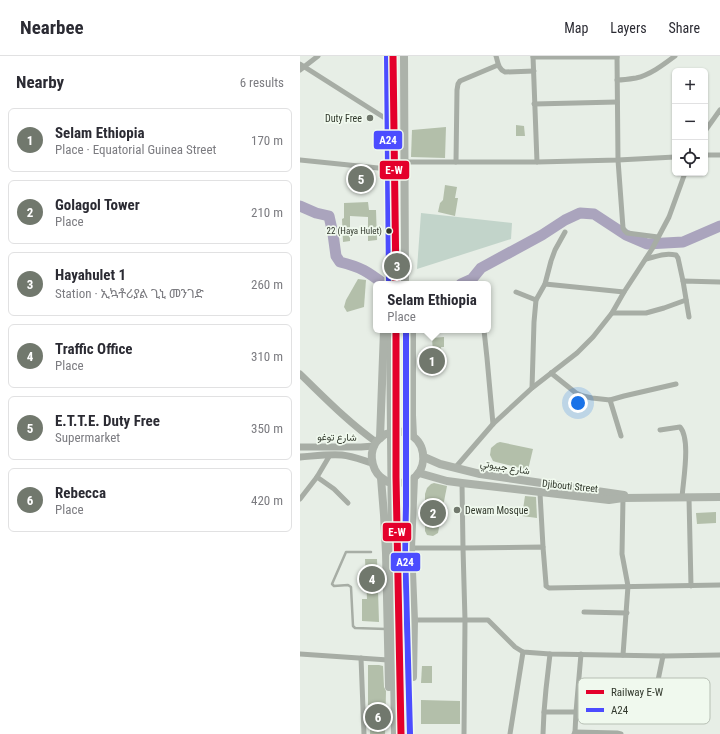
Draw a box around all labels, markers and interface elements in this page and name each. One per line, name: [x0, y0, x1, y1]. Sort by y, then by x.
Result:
text: Nearbee: [20, 16, 84, 39]
text: Map: [564, 20, 588, 36]
text: Layers: [610, 20, 647, 36]
text: Share: [669, 20, 700, 36]
map controls: [672, 68, 708, 176]
button: +: [672, 68, 708, 104]
text: Nearby: [16, 72, 64, 92]
text: 6 results: [240, 75, 284, 90]
button: −: [672, 104, 708, 140]
place label: Duty Free: [325, 113, 362, 124]
marker: Duty Free: [365, 113, 375, 123]
text: Selam Ethiopia: [55, 124, 145, 142]
line badge: A24: [373, 130, 403, 150]
text: 1: [27, 133, 33, 148]
text: 170 m: [251, 133, 283, 148]
text: A24: [379, 134, 397, 147]
button: locate: [672, 140, 708, 176]
text: Place · Equatorial Guinea Street: [55, 142, 216, 157]
line badge: E-W: [379, 160, 410, 180]
pin: 5: [348, 164, 374, 194]
text: E-W: [385, 164, 404, 177]
text: Golagol Tower: [55, 196, 140, 214]
text: 2: [27, 205, 33, 220]
text: 210 m: [251, 205, 283, 220]
text: Place: [55, 214, 84, 229]
place label: 22 (Haya Hulet): [327, 226, 382, 237]
marker: 22 (Haya Hulet): [384, 226, 394, 236]
pin: 3: [384, 251, 410, 281]
text: Hayahulet 1: [55, 266, 126, 284]
text: 3: [27, 277, 33, 292]
text: 260 m: [251, 277, 283, 292]
popup: [373, 281, 491, 333]
text: Station · ኢኳቶሪያል ጊኒ መንገድ: [55, 286, 204, 301]
text: Selam Ethiopia: [387, 291, 477, 309]
text: Place: [387, 309, 416, 324]
text: Traffic Office: [55, 340, 133, 358]
pin: 1: [419, 346, 445, 376]
text: 4: [27, 349, 33, 364]
text: 310 m: [251, 349, 283, 364]
text: Place: [55, 358, 84, 373]
your location: [568, 393, 588, 413]
text: E.T.T.E. Duty Free: [55, 412, 160, 430]
text: 5: [27, 421, 33, 436]
text: 350 m: [251, 421, 283, 436]
text: Supermarket: [55, 430, 120, 445]
street label: شارع توغو: [317, 431, 357, 444]
street label: شارع جيبوتي: [479, 458, 531, 479]
street label: Djibouti Street: [542, 478, 598, 494]
text: Rebecca: [55, 484, 106, 502]
text: 6: [27, 493, 33, 508]
text: 420 m: [251, 493, 283, 508]
pin: 2: [420, 498, 446, 528]
text: Place: [55, 502, 84, 517]
marker: Dewam Mosque: [452, 505, 462, 515]
place label: Dewam Mosque: [465, 505, 528, 516]
line badge: E-W: [382, 522, 412, 542]
text: E-W: [388, 526, 407, 539]
line badge: A24: [390, 552, 421, 572]
text: A24: [396, 556, 414, 569]
pin: 4: [359, 564, 385, 594]
legend: [578, 678, 710, 724]
text: Railway E-W: [611, 686, 664, 699]
pin: 6: [365, 702, 391, 732]
text: A24: [611, 704, 629, 717]

